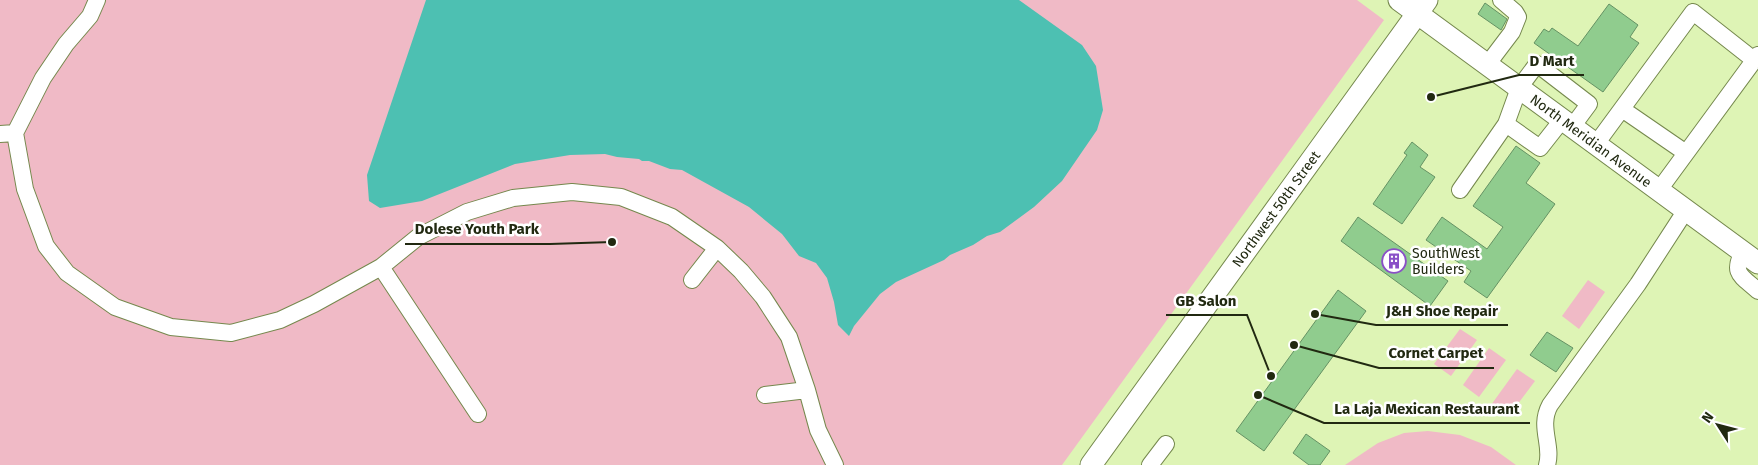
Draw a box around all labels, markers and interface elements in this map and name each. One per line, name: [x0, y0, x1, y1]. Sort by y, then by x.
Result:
callout: D Mart: [1519, 45, 1584, 75]
text: D Mart: [1529, 52, 1575, 70]
street label: North Meridian Avenue: [1527, 91, 1655, 191]
street label: Northwest 50th Street: [1228, 147, 1324, 270]
callout: Dolese Youth Park: [405, 214, 550, 244]
text: Dolese Youth Park: [415, 220, 540, 238]
place label: SouthWest Builders: [1412, 245, 1481, 278]
building icon: SouthWest Builders: [1381, 248, 1407, 274]
callout: GB Salon: [1166, 285, 1247, 315]
text: GB Salon: [1176, 292, 1236, 310]
callout: J&H Shoe Repair: [1376, 295, 1508, 325]
text: J&H Shoe Repair: [1385, 302, 1499, 320]
callout: Cornet Carpet: [1379, 338, 1494, 368]
text: Cornet Carpet: [1388, 344, 1484, 362]
callout: La Laja Mexican Restaurant: [1324, 393, 1530, 423]
text: La Laja Mexican Restaurant: [1334, 400, 1520, 418]
north arrow: [1693, 400, 1743, 450]
text: N: [1698, 409, 1717, 426]

